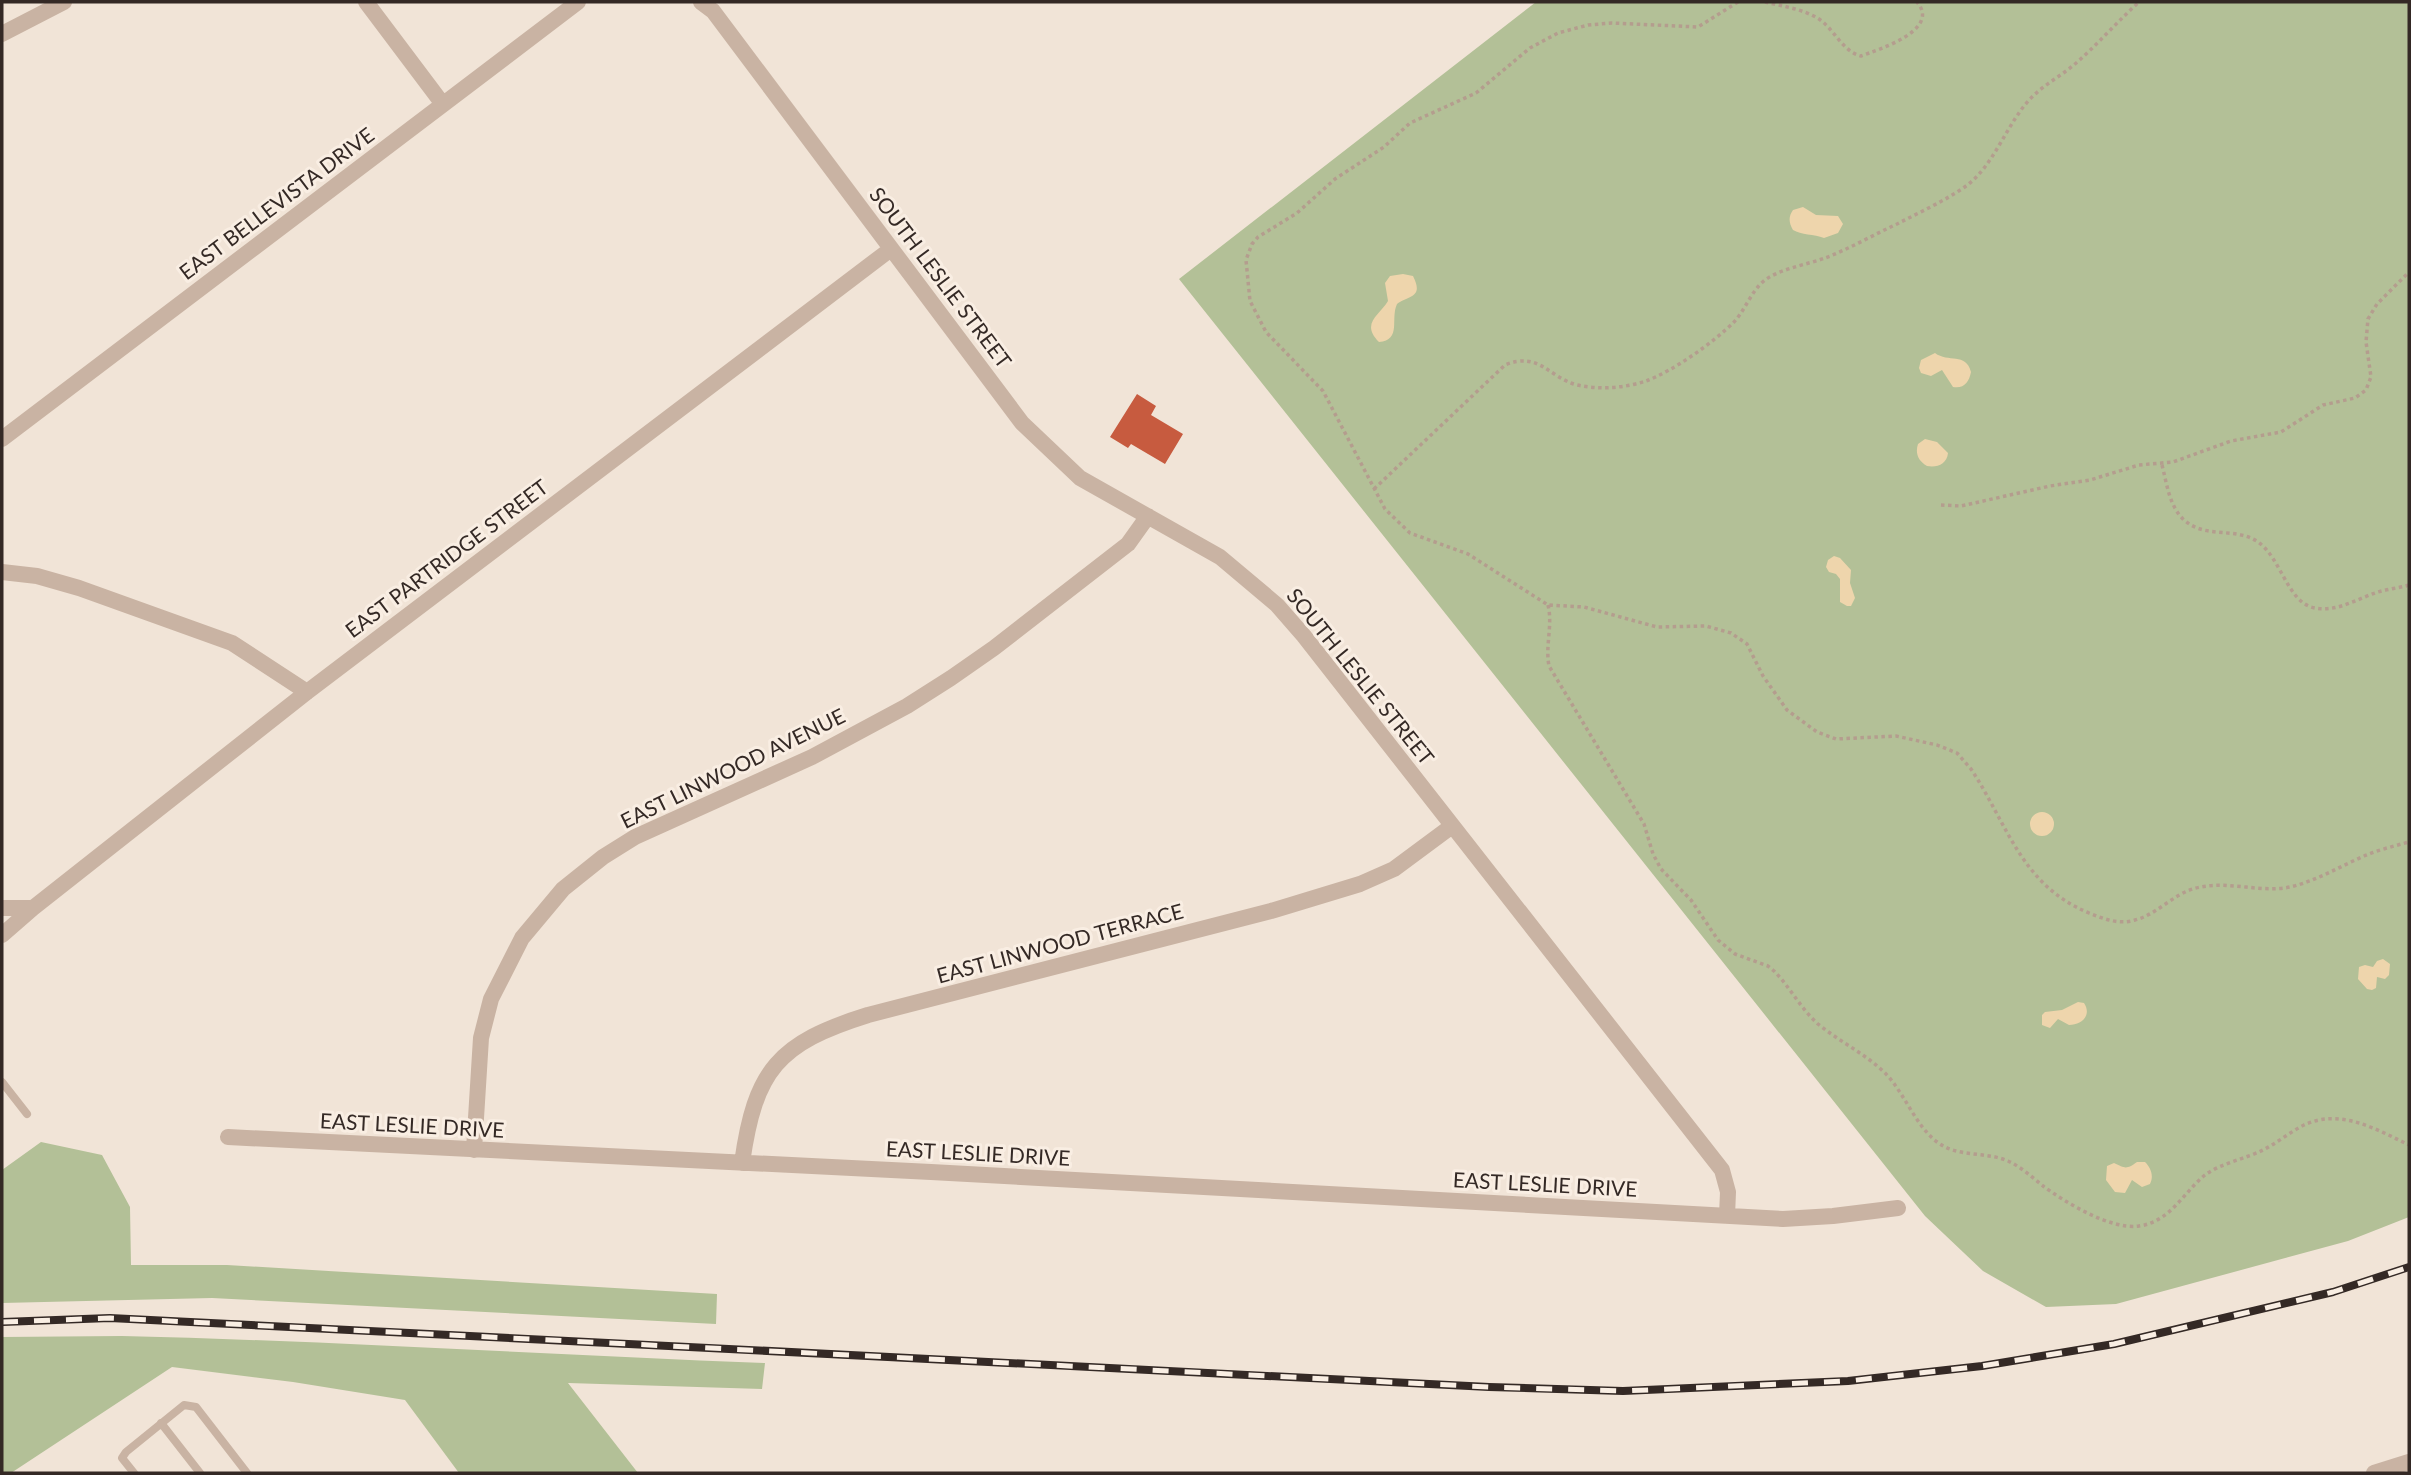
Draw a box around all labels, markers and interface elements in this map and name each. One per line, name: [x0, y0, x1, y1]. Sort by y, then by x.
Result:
street label: EAST BELLEVISTA DRIVE: [174, 122, 378, 284]
street label: SOUTH LESLIE STREET: [865, 182, 1018, 373]
street label: EAST PARTRIDGE STREET: [340, 473, 553, 642]
street label: SOUTH LESLIE STREET: [1282, 583, 1440, 770]
street label: EAST LINWOOD AVENUE: [616, 702, 849, 833]
street label: EAST LINWOOD TERRACE: [934, 898, 1186, 988]
street label: EAST LESLIE DRIVE: [319, 1107, 505, 1142]
street label: EAST LESLIE DRIVE: [885, 1135, 1071, 1170]
street label: EAST LESLIE DRIVE: [1452, 1166, 1638, 1201]

